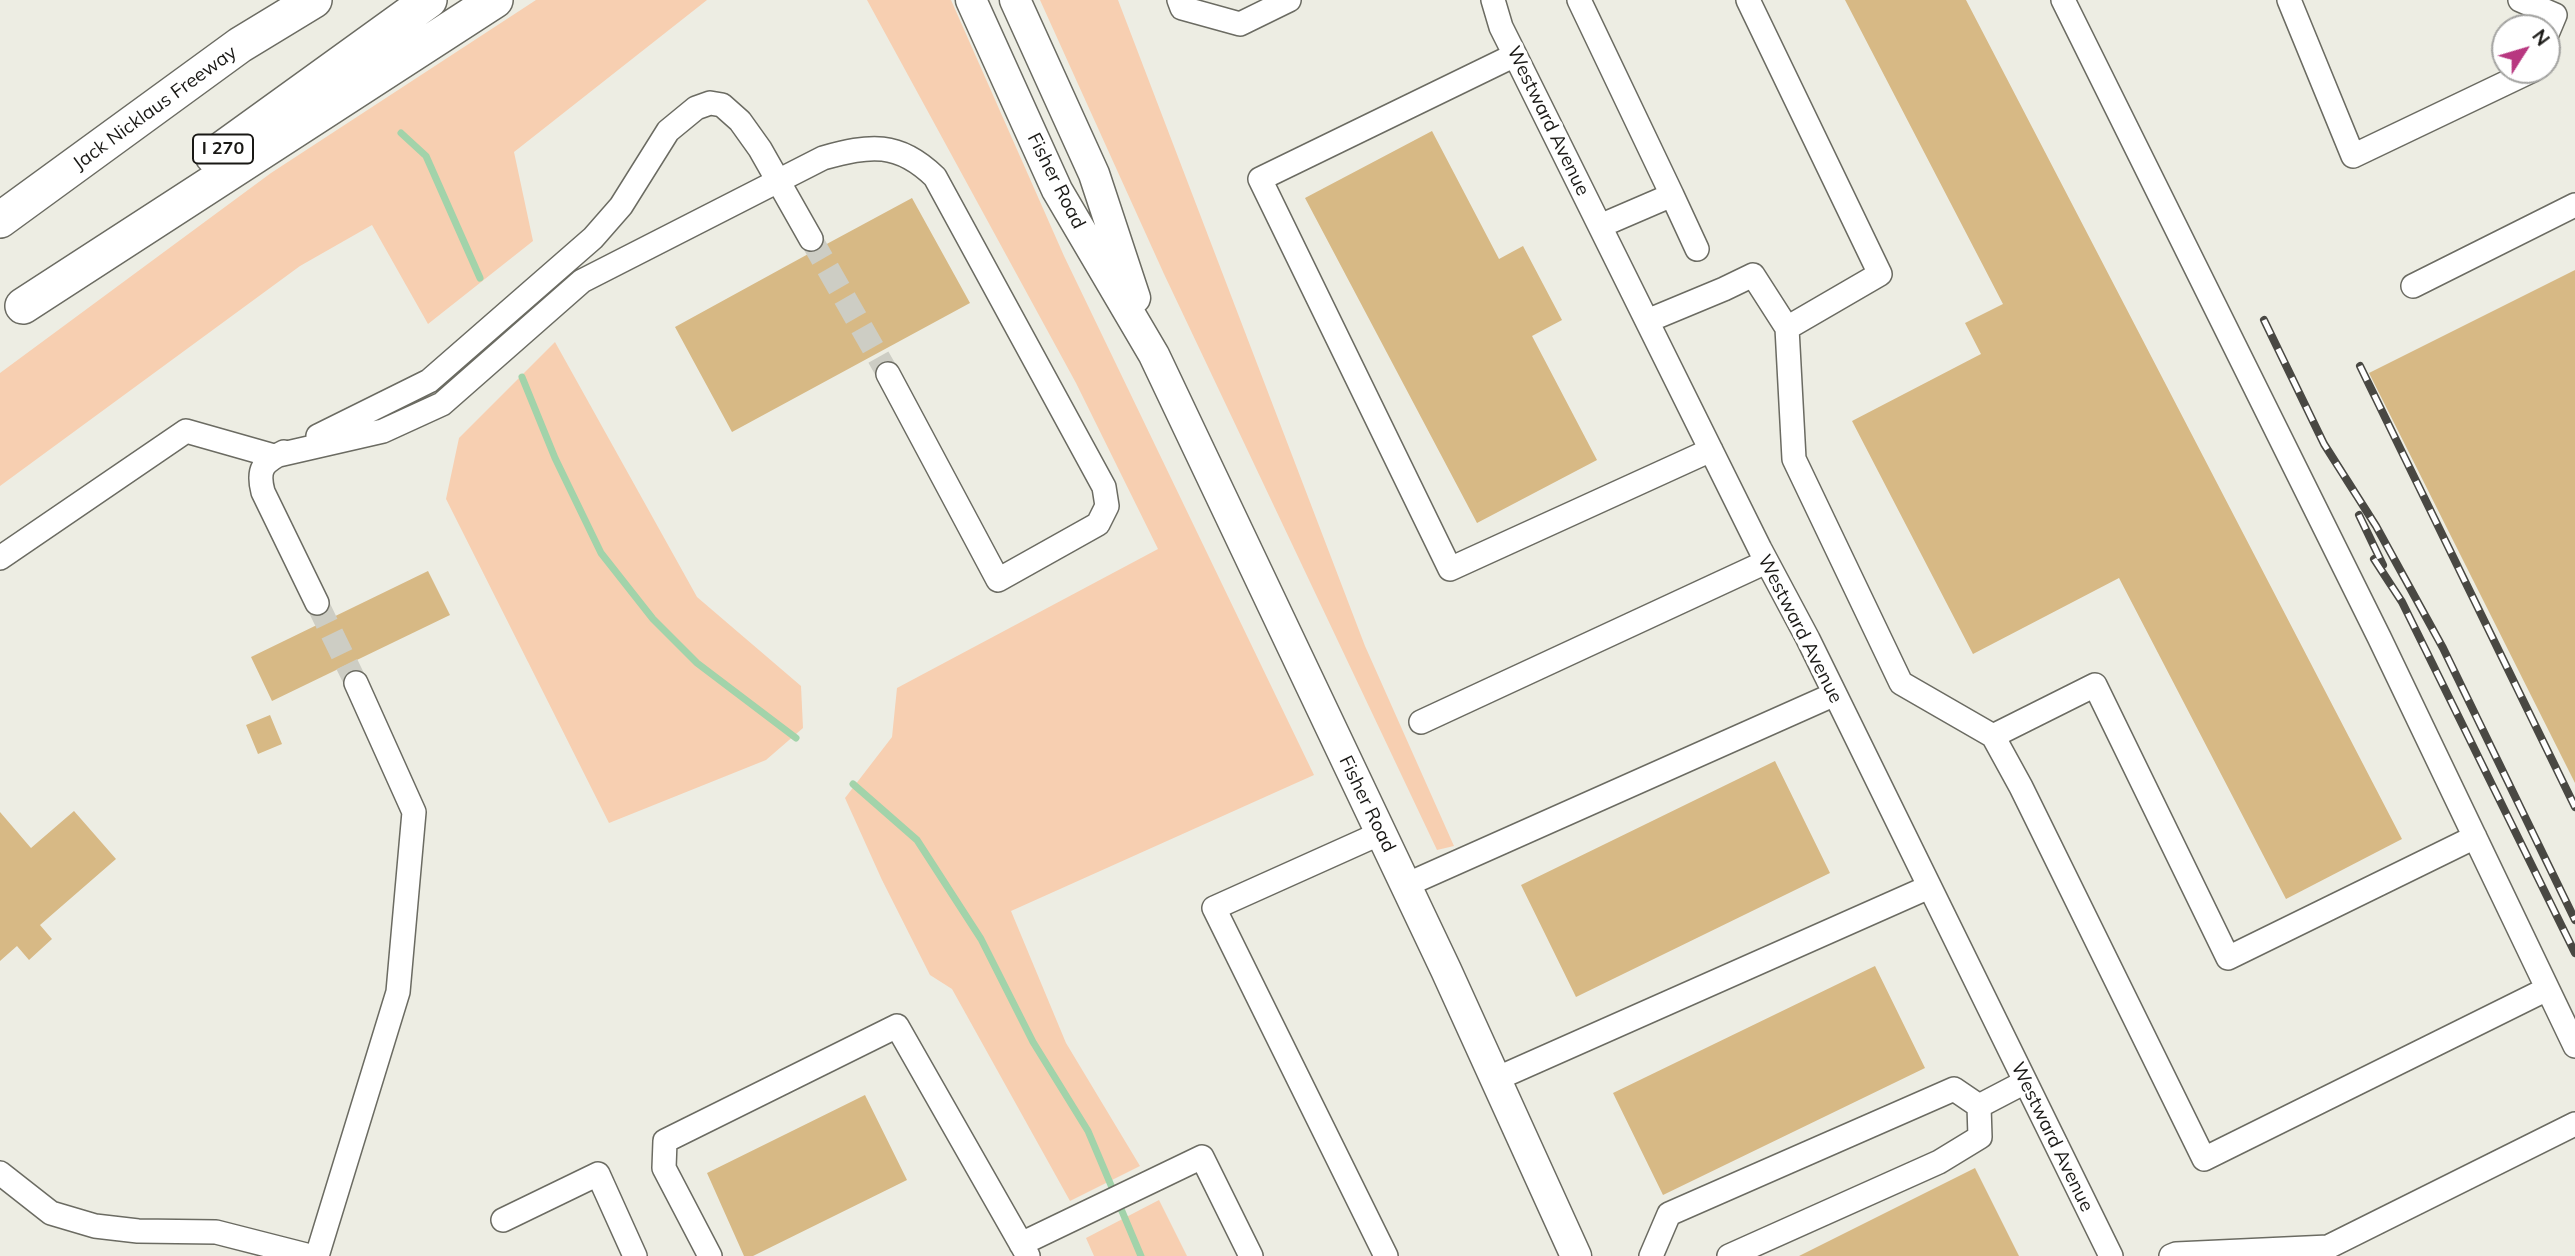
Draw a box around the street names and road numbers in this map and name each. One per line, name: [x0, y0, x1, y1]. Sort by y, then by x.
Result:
street label: Jack Nicklaus Freeway: [69, 41, 241, 175]
street label: Westward Avenue: [1502, 43, 1594, 199]
street label: Fisher Road: [1022, 129, 1090, 233]
road number: I 270: [193, 134, 253, 164]
street label: Westward Avenue: [1753, 551, 1847, 707]
street label: Fisher Road: [1334, 752, 1400, 856]
street label: Westward Avenue: [2006, 1059, 2098, 1215]

